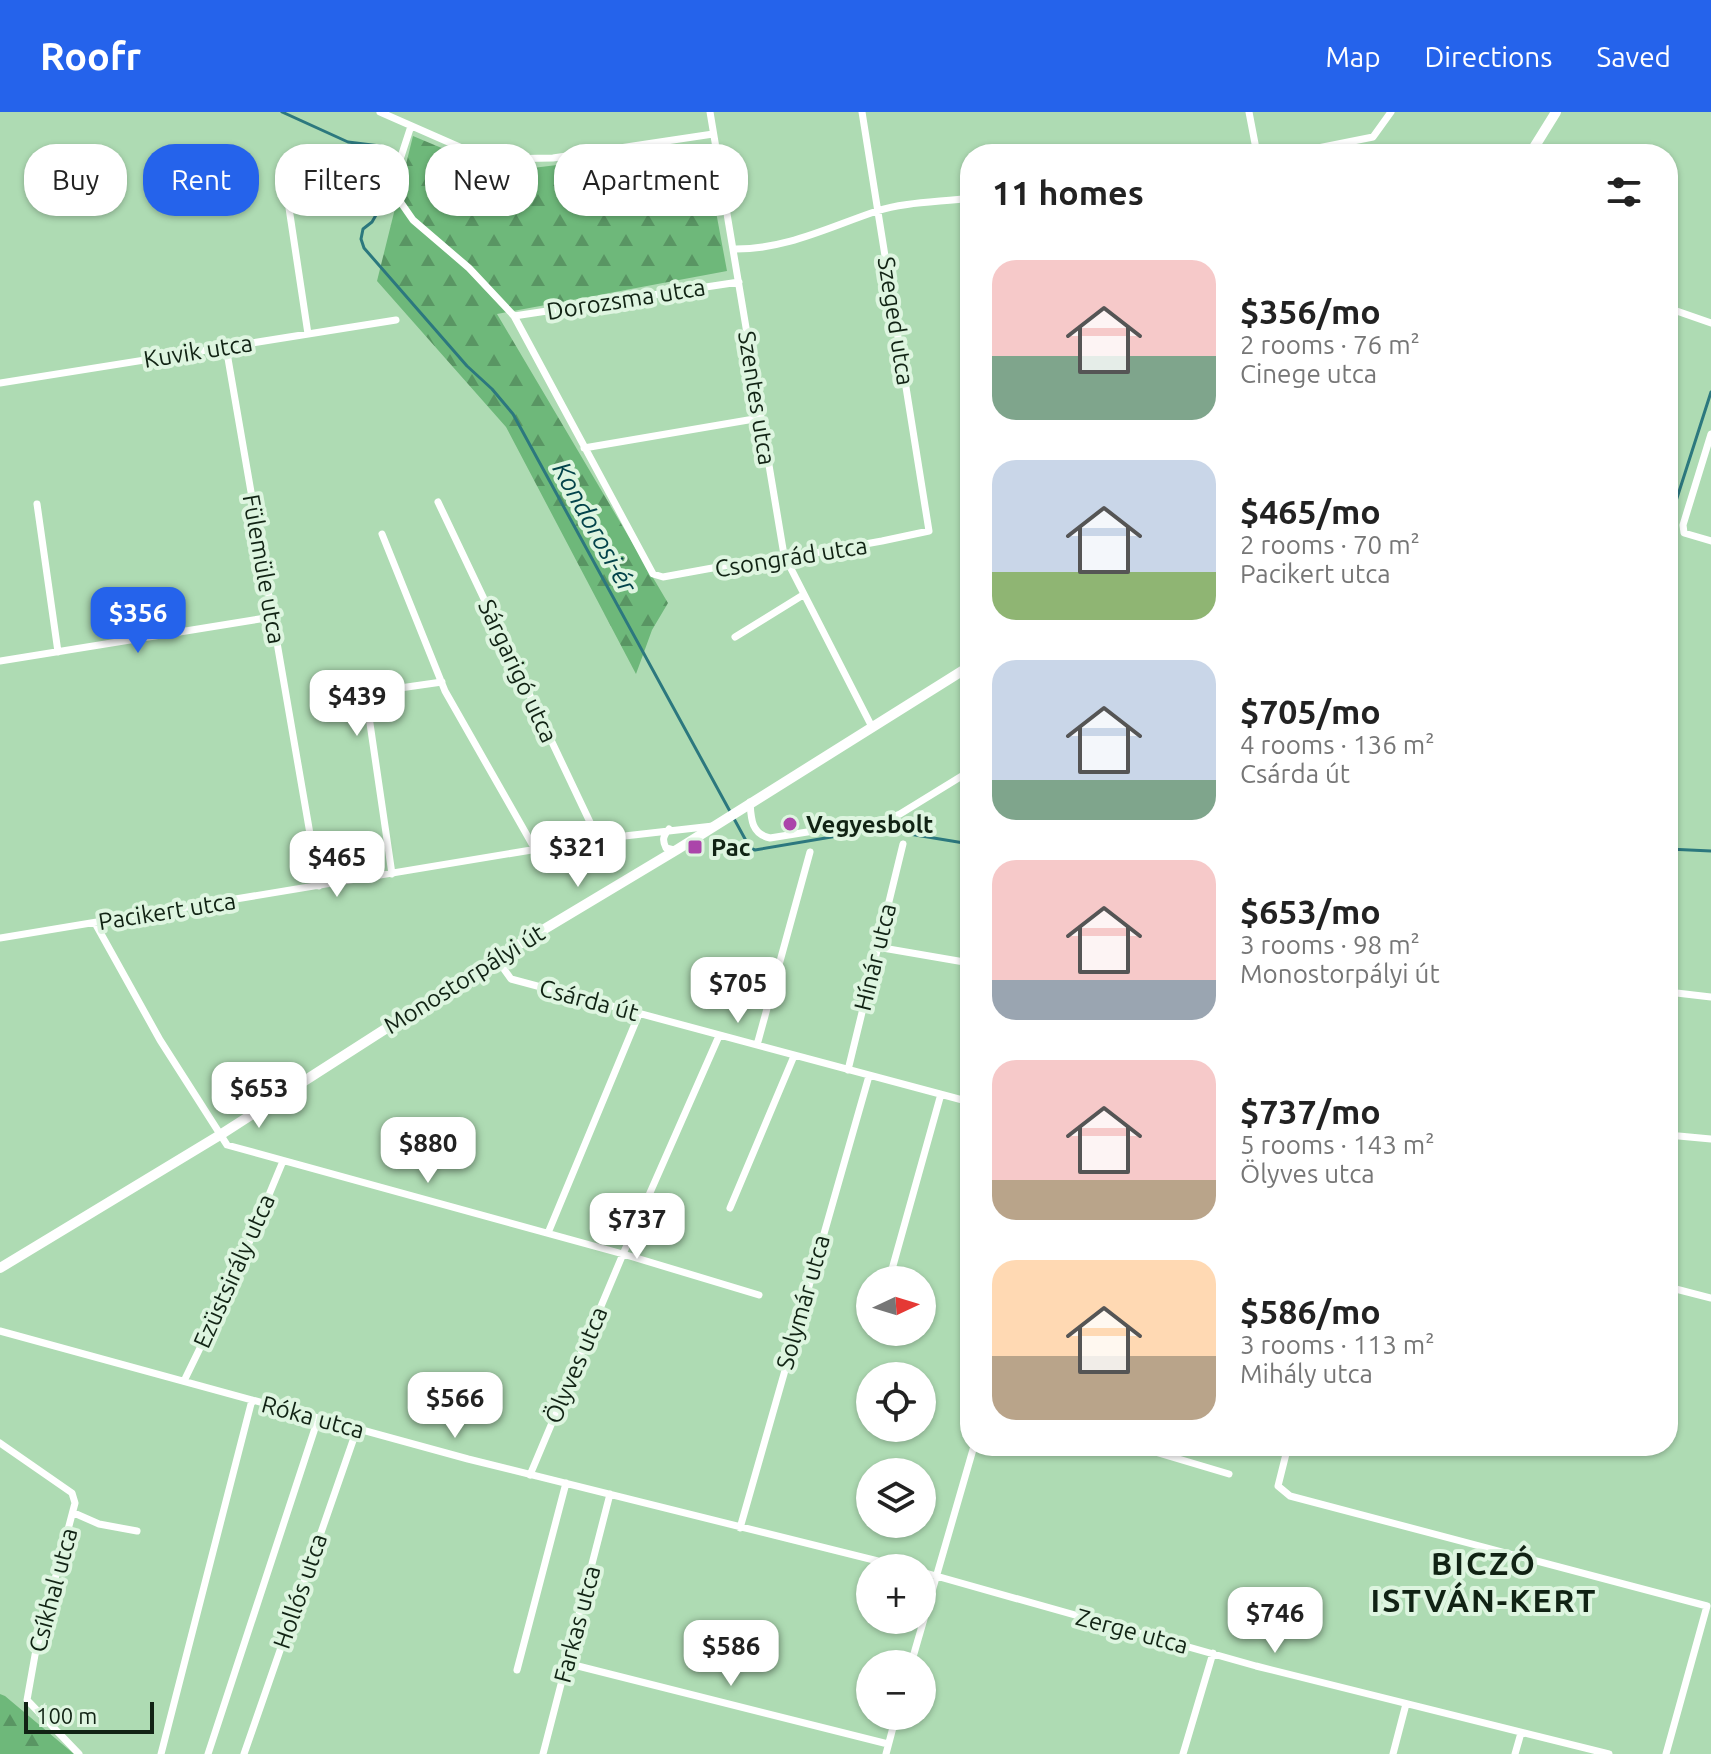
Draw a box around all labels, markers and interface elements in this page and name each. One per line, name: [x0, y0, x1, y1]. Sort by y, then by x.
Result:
text: Roofr: [40, 35, 141, 77]
text: Map: [1325, 41, 1381, 72]
text: Directions: [1425, 41, 1552, 72]
text: Saved: [1596, 41, 1671, 72]
chip: Buy: [24, 144, 127, 216]
chip: Rent: [143, 144, 259, 216]
chip: Filters: [275, 144, 409, 216]
chip: New: [425, 144, 538, 216]
chip: Apartment: [554, 144, 748, 216]
icon: filters: [1602, 170, 1646, 214]
text: 11 homes: [992, 173, 1144, 211]
street label: Szeged utca: [873, 255, 919, 387]
street label: Dorozsma utca: [545, 273, 707, 325]
icon: home: [1056, 292, 1152, 388]
text: $356/mo: [1240, 292, 1381, 330]
street label: Kuvik utca: [142, 329, 254, 373]
street label: Szentes utca: [733, 329, 781, 467]
text: 2 rooms · 76 m²: [1240, 330, 1420, 359]
text: Cinege utca: [1240, 359, 1377, 388]
water label: Kondorosi-ér: [547, 457, 643, 598]
street label: Fülemüle utca: [238, 492, 290, 646]
icon: home: [1056, 492, 1152, 588]
text: $465/mo: [1240, 492, 1381, 530]
text: 2 rooms · 70 m²: [1240, 530, 1420, 559]
street label: Csongrád utca: [713, 532, 869, 582]
text: Pacikert utca: [1240, 559, 1391, 588]
pin: $356: [91, 587, 185, 655]
street label: Sárgarigó utca: [473, 595, 563, 747]
text: $356: [109, 598, 167, 627]
pin: $439: [310, 670, 404, 738]
text: $439: [328, 681, 386, 710]
icon: home: [1056, 692, 1152, 788]
text: $705/mo: [1240, 692, 1381, 730]
text: 4 rooms · 136 m²: [1240, 730, 1435, 759]
text: Csárda út: [1240, 759, 1350, 788]
place label: Vegyesbolt: [806, 811, 933, 838]
marker: Vegyesbolt: [781, 815, 799, 833]
pin: $321: [531, 821, 625, 889]
pin: $465: [290, 831, 384, 899]
text: $321: [549, 832, 607, 861]
place label: Pac: [711, 834, 751, 861]
marker: Pac: [686, 838, 704, 856]
text: $465: [308, 842, 366, 871]
street label: Pacikert utca: [96, 887, 238, 935]
icon: home: [1056, 892, 1152, 988]
text: $653/mo: [1240, 892, 1381, 930]
street label: Hínár utca: [849, 901, 901, 1013]
street label: Monostorpályi út: [379, 918, 550, 1039]
text: 3 rooms · 98 m²: [1240, 930, 1420, 959]
pin: $705: [691, 957, 785, 1025]
text: Monostorpályi út: [1240, 959, 1440, 988]
text: $705: [709, 968, 767, 997]
street label: Csárda út: [536, 974, 642, 1026]
pin: $653: [212, 1062, 306, 1130]
text: $653: [230, 1073, 288, 1102]
icon: home: [1056, 1092, 1152, 1188]
text: $737/mo: [1240, 1092, 1381, 1130]
pin: $880: [381, 1117, 475, 1185]
text: $880: [399, 1128, 457, 1157]
text: 5 rooms · 143 m²: [1240, 1130, 1435, 1159]
text: Ölyves utca: [1240, 1159, 1375, 1188]
street label: Ezüstsirály utca: [188, 1190, 280, 1352]
pin: $737: [590, 1193, 684, 1261]
text: $737: [608, 1204, 666, 1233]
street label: Solymár utca: [771, 1232, 835, 1372]
north arrow: [856, 1266, 936, 1346]
map controls: [856, 1266, 936, 1730]
icon: home: [1056, 1292, 1152, 1388]
text: $586/mo: [1240, 1292, 1381, 1330]
street label: Ölyves utca: [539, 1303, 613, 1427]
text: 3 rooms · 113 m²: [1240, 1330, 1435, 1359]
text: Mihály utca: [1240, 1359, 1373, 1388]
button: locate: [856, 1362, 936, 1442]
pin: $566: [408, 1372, 502, 1440]
text: $566: [426, 1383, 484, 1412]
street label: Róka utca: [259, 1390, 367, 1444]
button: layers: [856, 1458, 936, 1538]
street label: Csíkhal utca: [23, 1525, 83, 1655]
street label: Hollós utca: [268, 1530, 332, 1652]
district label: BICZÓ ISTVÁN-KERT: [1371, 1544, 1598, 1618]
button: +: [856, 1554, 936, 1634]
street label: Farkas utca: [548, 1563, 606, 1685]
pin: $746: [1228, 1587, 1322, 1655]
text: $746: [1246, 1598, 1304, 1627]
street label: Zerge utca: [1073, 1603, 1191, 1659]
pin: $586: [684, 1620, 778, 1688]
text: $586: [702, 1631, 760, 1660]
button: −: [856, 1650, 936, 1730]
scale bar: [24, 1698, 154, 1734]
text: 100 m: [36, 1703, 97, 1728]

